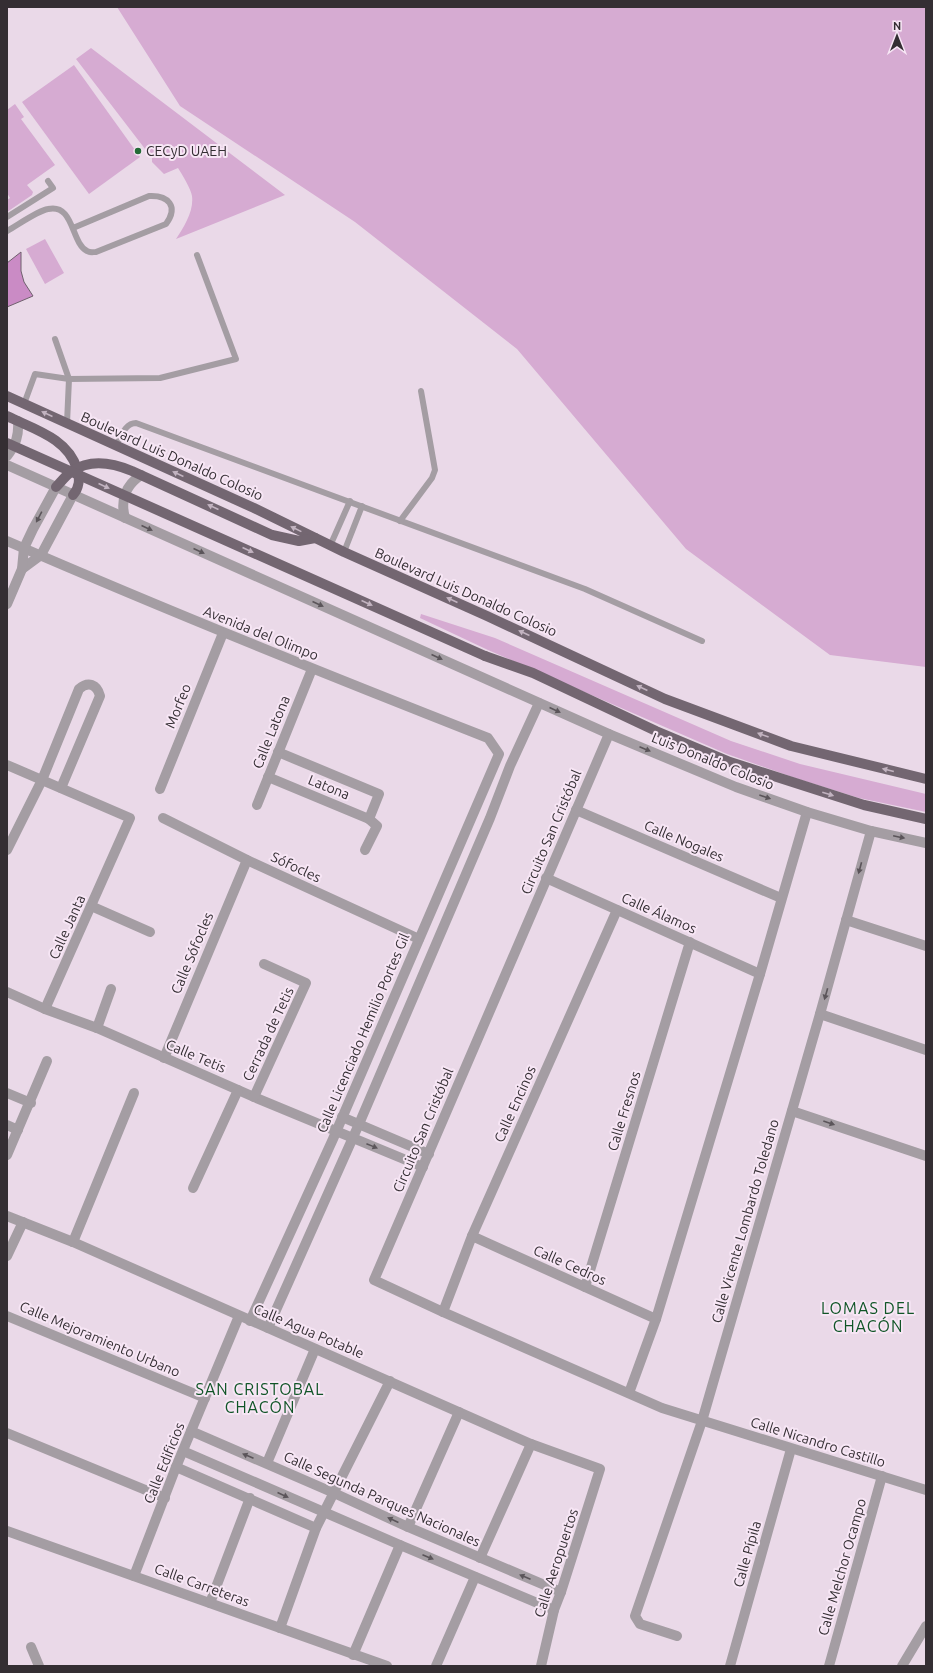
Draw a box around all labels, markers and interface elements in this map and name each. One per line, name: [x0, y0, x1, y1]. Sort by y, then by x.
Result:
north arrow: [877, 16, 917, 56]
text: N: [893, 20, 901, 32]
place label: CECyD UAEH: [146, 143, 227, 159]
marker: CECyD UAEH: [133, 146, 143, 156]
street label: Boulevard Luis Donaldo Colosio: [78, 408, 266, 504]
one-way arrow: [41, 411, 53, 418]
one-way arrow: [173, 471, 184, 477]
one-way arrow: [98, 483, 110, 489]
one-way arrow: [207, 504, 218, 510]
one-way arrow: [36, 511, 42, 523]
one-way arrow: [141, 524, 153, 531]
one-way arrow: [290, 526, 302, 532]
street label: Boulevard Luis Donaldo Colosio: [372, 544, 560, 640]
one-way arrow: [194, 548, 205, 554]
one-way arrow: [243, 548, 255, 554]
one-way arrow: [445, 597, 457, 603]
one-way arrow: [361, 600, 373, 606]
one-way arrow: [312, 601, 324, 607]
street label: Avenida del Olimpo: [201, 603, 321, 663]
one-way arrow: [518, 630, 530, 636]
one-way arrow: [431, 654, 443, 660]
street label: Morfeo: [162, 681, 194, 731]
one-way arrow: [636, 685, 647, 691]
street label: Calle Latona: [249, 693, 293, 771]
one-way arrow: [550, 707, 561, 713]
street label: Luis Donaldo Colosio: [649, 729, 777, 793]
one-way arrow: [757, 732, 769, 738]
one-way arrow: [639, 747, 651, 753]
street label: Circuito San Cristóbal: [517, 767, 585, 897]
one-way arrow: [882, 767, 894, 773]
street label: Latona: [306, 771, 352, 803]
one-way arrow: [822, 791, 834, 797]
one-way arrow: [760, 795, 772, 801]
street label: Calle Nogales: [642, 817, 726, 865]
one-way arrow: [893, 834, 905, 840]
street label: Sófocles: [269, 849, 323, 885]
one-way arrow: [857, 862, 863, 875]
street label: Calle Álamos: [619, 888, 699, 937]
street label: Calle Janta: [46, 892, 88, 962]
street label: Calle Sófocles: [168, 910, 216, 996]
street label: Calle Licenciado Hemilio Portes Gil: [314, 930, 413, 1135]
street label: Cerrada de Tetis: [239, 985, 297, 1083]
one-way arrow: [823, 988, 829, 1000]
street label: Calle Tetis: [163, 1036, 229, 1076]
street label: Calle Encinos: [491, 1063, 539, 1145]
street label: Circuito San Cristóbal: [389, 1065, 457, 1195]
street label: Calle Fresnos: [604, 1069, 644, 1153]
street label: Calle Vicente Lombardo Toledano: [708, 1117, 782, 1325]
one-way arrow: [823, 1120, 835, 1126]
one-way arrow: [367, 1143, 379, 1149]
street label: Calle Cedros: [531, 1242, 609, 1288]
street label: Calle Mejoramiento Urbano: [17, 1298, 183, 1380]
district label: LOMAS DEL CHACÓN: [821, 1299, 915, 1335]
street label: Calle Agua Potable: [251, 1301, 367, 1361]
district label: SAN CRISTOBAL CHACÓN: [196, 1380, 324, 1416]
street label: Calle Nicandro Castillo: [749, 1414, 887, 1470]
street label: Calle Edificios: [140, 1420, 188, 1506]
street label: Calle Segunda Parques Nacionales: [281, 1448, 483, 1550]
one-way arrow: [242, 1452, 254, 1458]
one-way arrow: [277, 1491, 289, 1498]
street label: Calle Melchor Ocampo: [815, 1497, 869, 1637]
street label: Calle Aeropuertos: [531, 1507, 581, 1619]
one-way arrow: [387, 1517, 398, 1523]
street label: Calle Pípila: [730, 1519, 764, 1589]
one-way arrow: [422, 1555, 434, 1561]
street label: Calle Carreteras: [152, 1560, 252, 1610]
one-way arrow: [519, 1573, 531, 1580]

